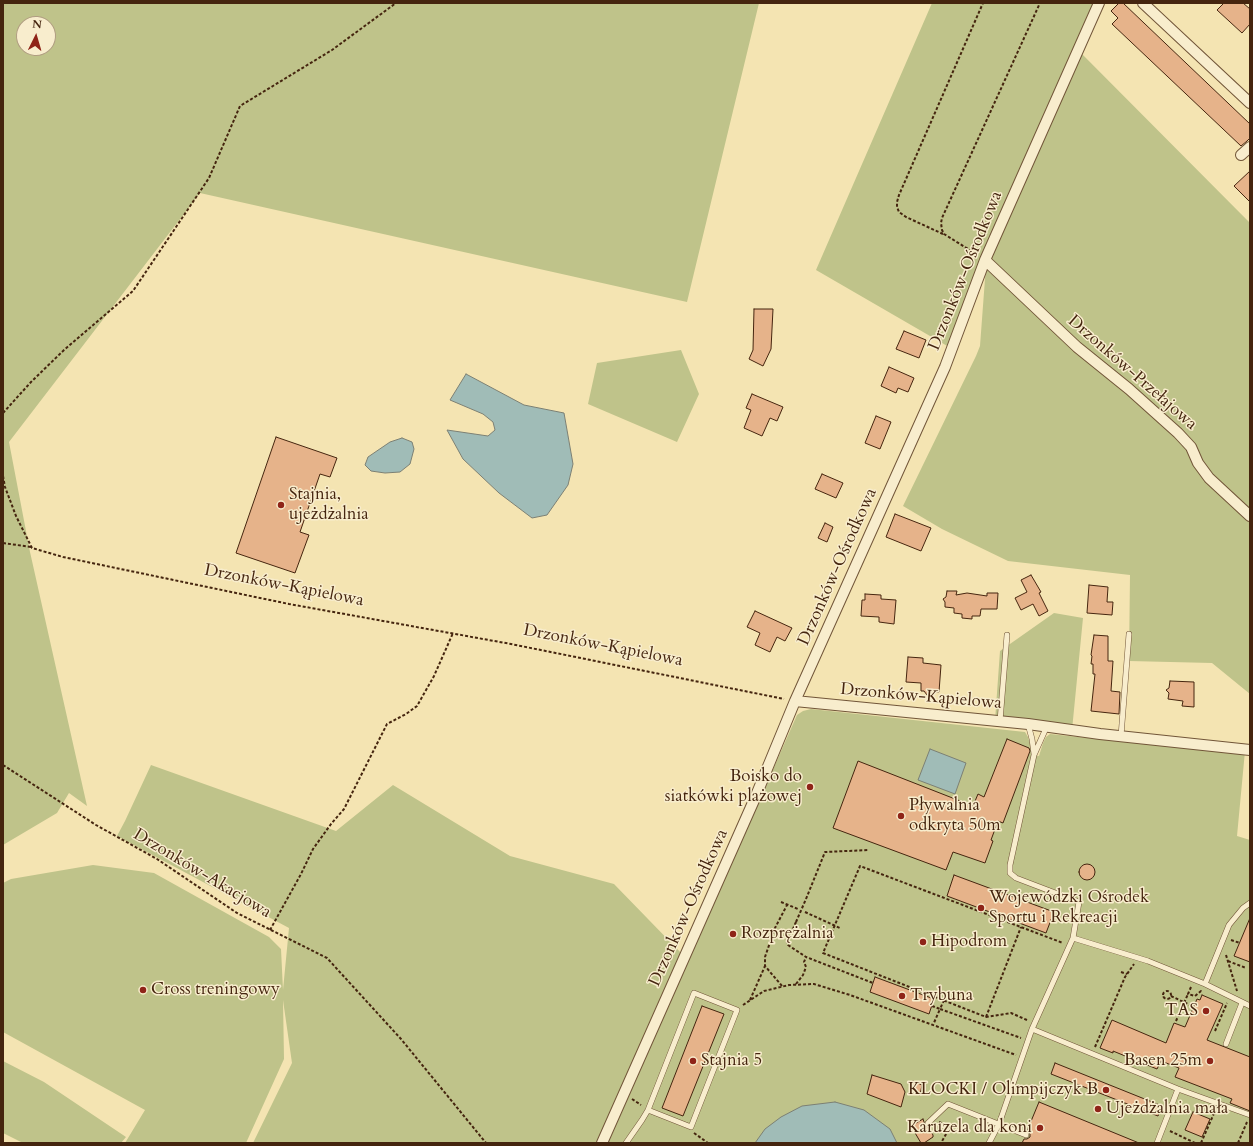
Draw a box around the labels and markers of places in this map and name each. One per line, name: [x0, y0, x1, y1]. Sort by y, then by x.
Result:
place label: Stajnia, ujeżdżalnia: [289, 485, 369, 525]
marker: Stajnia, ujeżdżalnia: [276, 500, 286, 510]
place label: Boisko do siatkówki plażowej: [665, 767, 802, 807]
marker: Boisko do siatkówki plażowej: [805, 782, 815, 792]
place label: Pływalnia odkryta 50m: [909, 796, 1001, 836]
marker: Pływalnia odkryta 50m: [896, 811, 906, 821]
place label: Wojewódzki Ośrodek Sportu i Rekreacji: [989, 888, 1149, 928]
marker: Wojewódzki Ośrodek Sportu i Rekreacji: [976, 903, 986, 913]
place label: Rozprężalnia: [741, 924, 834, 944]
marker: Rozprężalnia: [728, 929, 738, 939]
place label: Hipodrom: [931, 932, 1007, 952]
marker: Hipodrom: [918, 937, 928, 947]
place label: Cross treningowy: [151, 980, 280, 1000]
marker: Cross treningowy: [138, 985, 148, 995]
place label: Trybuna: [910, 986, 973, 1006]
marker: Trybuna: [897, 991, 907, 1001]
place label: TAS: [1165, 1001, 1198, 1021]
marker: TAS: [1201, 1006, 1211, 1016]
place label: Stajnia 5: [701, 1051, 762, 1071]
place label: Basen 25m: [1124, 1051, 1202, 1071]
marker: Stajnia 5: [688, 1056, 698, 1066]
marker: Basen 25m: [1205, 1056, 1215, 1066]
place label: KLOCKI / Olimpijczyk B: [908, 1080, 1098, 1100]
marker: KLOCKI / Olimpijczyk B: [1101, 1085, 1111, 1095]
place label: Ujeżdżalnia mała: [1106, 1099, 1228, 1119]
marker: Ujeżdżalnia mała: [1093, 1104, 1103, 1114]
place label: Karuzela dla koni: [907, 1118, 1032, 1138]
marker: Karuzela dla koni: [1035, 1123, 1045, 1133]

